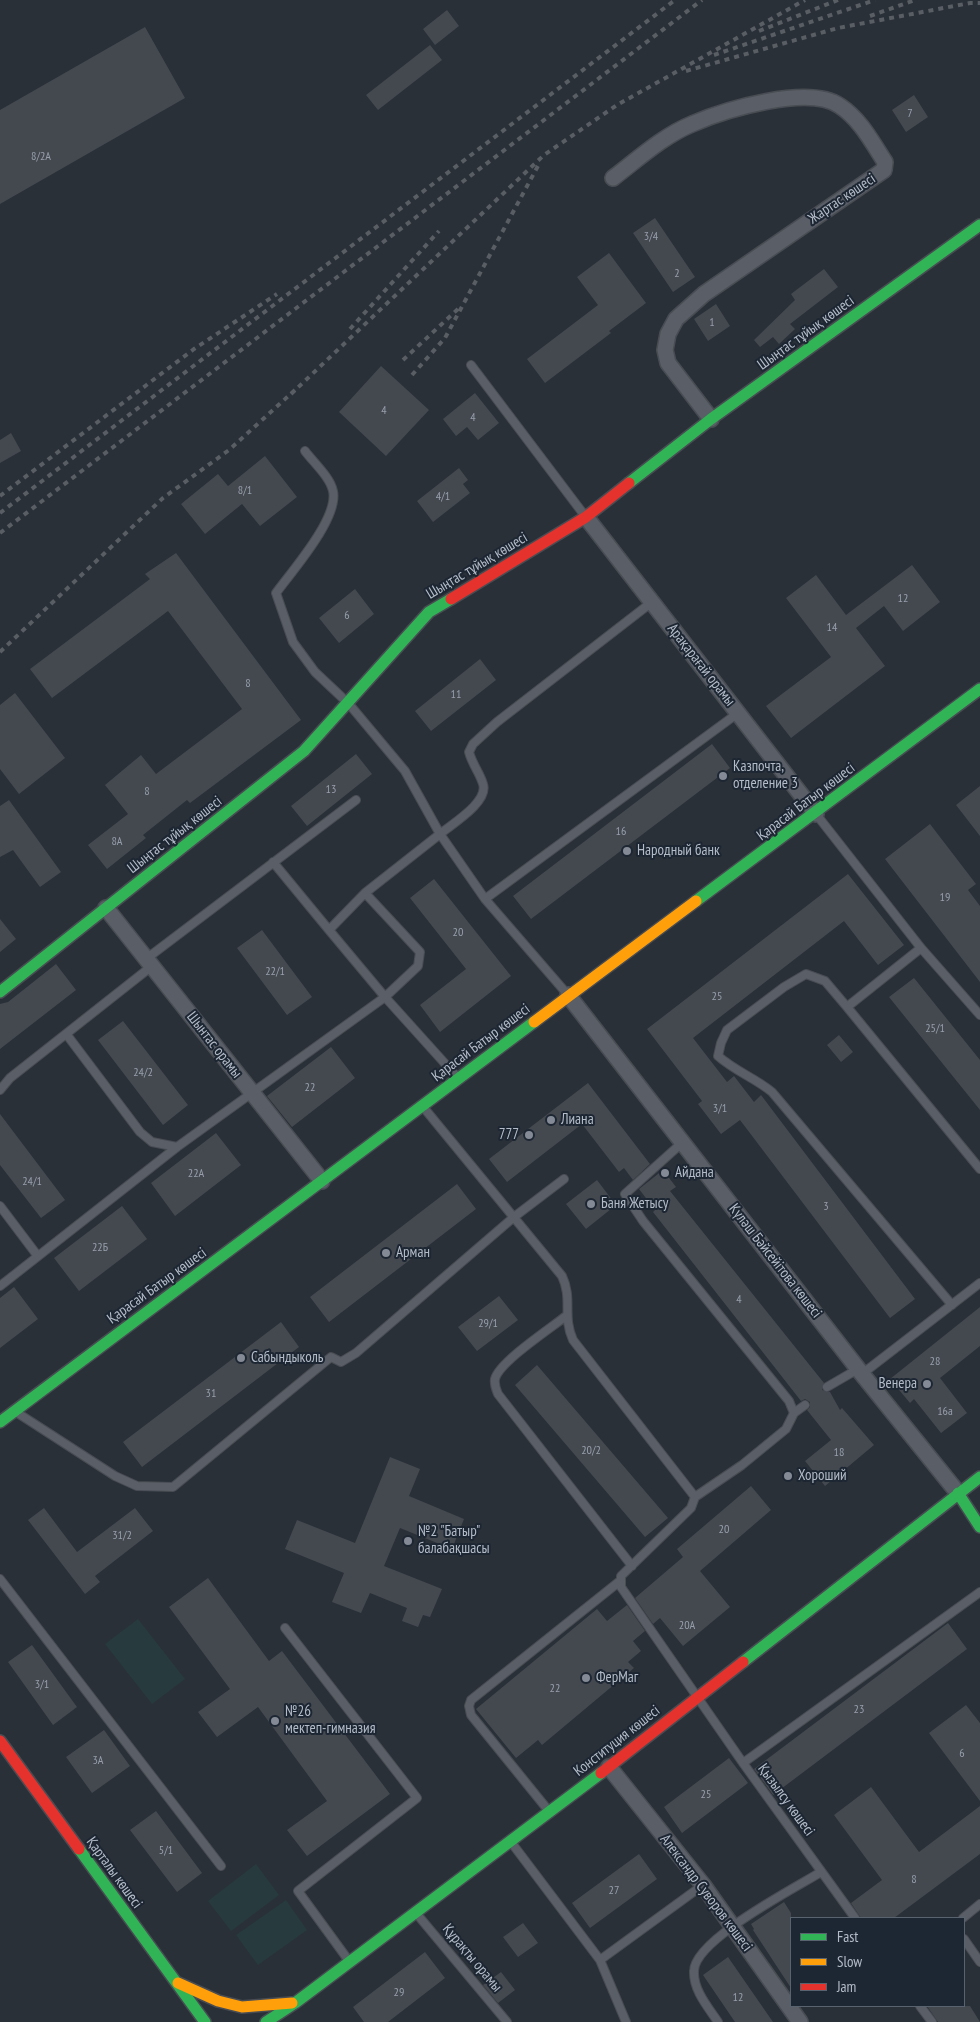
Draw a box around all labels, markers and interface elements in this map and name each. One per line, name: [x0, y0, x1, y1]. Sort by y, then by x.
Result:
house number: 7: [907, 107, 913, 121]
house number: 8/2А: [31, 150, 51, 164]
street label: Жартас көшесі: [805, 170, 879, 228]
house number: 3/4: [644, 230, 658, 244]
house number: 2: [674, 267, 680, 281]
street label: Шыңтас тұйық көшесі: [754, 292, 858, 374]
house number: 1: [709, 316, 715, 330]
house number: 4: [381, 404, 387, 418]
house number: 4: [470, 411, 476, 425]
house number: 8/1: [238, 484, 252, 498]
house number: 4/1: [436, 490, 450, 504]
street label: Шыңтас тұйық көшесі: [423, 529, 531, 603]
house number: 12: [898, 592, 908, 606]
house number: 6: [344, 609, 350, 623]
street label: Арақарағай орамы: [663, 620, 739, 710]
house number: 14: [827, 621, 837, 635]
house number: 8: [245, 677, 251, 691]
house number: 11: [451, 688, 461, 702]
place label: Казпочта, отделение 3: [733, 758, 798, 793]
street label: Қарасай Батыр көшесі: [753, 759, 859, 845]
marker: Казпочта, отделение 3: [717, 770, 729, 782]
house number: 13: [326, 783, 336, 797]
house number: 8: [144, 785, 150, 799]
street label: Шыңтас тұйық көшесі: [124, 793, 226, 877]
house number: 16: [616, 825, 626, 839]
house number: 8А: [111, 835, 123, 849]
place label: Народный банк: [637, 842, 720, 860]
marker: Народный банк: [621, 845, 633, 857]
house number: 19: [940, 891, 950, 905]
house number: 20: [453, 926, 463, 940]
house number: 22/1: [265, 965, 285, 979]
house number: 25: [712, 990, 722, 1004]
street label: Қарасай Батыр көшесі: [428, 1000, 534, 1086]
street label: Шынтас орамы: [183, 1008, 245, 1082]
house number: 25/1: [925, 1022, 945, 1036]
house number: 24/2: [133, 1066, 153, 1080]
house number: 22: [305, 1081, 315, 1095]
house number: 3/1: [713, 1102, 727, 1116]
place label: Лиана: [561, 1111, 594, 1129]
marker: Лиана: [545, 1114, 557, 1126]
place label: 777: [499, 1126, 519, 1144]
marker: 777: [523, 1129, 535, 1141]
place label: Айдана: [675, 1164, 714, 1182]
house number: 22А: [188, 1167, 204, 1181]
marker: Айдана: [659, 1167, 671, 1179]
house number: 24/1: [22, 1175, 42, 1189]
place label: Баня Жетысу: [601, 1195, 668, 1213]
marker: Баня Жетысу: [585, 1198, 597, 1210]
street label: Күләш Бәйсейітова көшесі: [725, 1200, 825, 1322]
house number: 3: [823, 1200, 829, 1214]
house number: 22Б: [92, 1241, 108, 1255]
street label: Қарасай Батыр көшесі: [104, 1244, 210, 1328]
place label: Арман: [396, 1244, 430, 1262]
marker: Арман: [380, 1247, 392, 1259]
house number: 4: [736, 1293, 742, 1307]
house number: 29/1: [478, 1317, 498, 1331]
place label: Сабындыколь: [251, 1349, 324, 1367]
marker: Сабындыколь: [235, 1352, 247, 1364]
house number: 28: [930, 1355, 940, 1369]
place label: Венера: [879, 1375, 917, 1393]
marker: Венера: [921, 1378, 933, 1390]
house number: 31: [206, 1387, 216, 1401]
house number: 16а: [937, 1405, 953, 1419]
house number: 20/2: [581, 1444, 601, 1458]
house number: 18: [834, 1446, 844, 1460]
place label: Хороший: [798, 1467, 847, 1485]
marker: Хороший: [782, 1470, 794, 1482]
place label: №2 "Батыр" балабақшасы: [418, 1523, 490, 1558]
house number: 20: [719, 1523, 729, 1537]
house number: 31/2: [112, 1529, 132, 1543]
marker: №2 "Батыр" балабақшасы: [402, 1535, 414, 1547]
house number: 20А: [679, 1619, 695, 1633]
place label: ФерМаг: [596, 1669, 638, 1687]
marker: ФерМаг: [580, 1672, 592, 1684]
house number: 3/1: [35, 1678, 49, 1692]
house number: 22: [550, 1682, 560, 1696]
street label: Конституция көшесі: [570, 1702, 664, 1780]
place label: №26 мектеп-гимназия: [285, 1703, 375, 1738]
house number: 23: [854, 1703, 864, 1717]
marker: №26 мектеп-гимназия: [269, 1715, 281, 1727]
house number: 6: [959, 1747, 965, 1761]
house number: 3А: [92, 1754, 104, 1768]
street label: Қызылсу көшесі: [754, 1760, 818, 1840]
house number: 25: [701, 1788, 711, 1802]
street label: Александр Суворов көшесі: [656, 1831, 756, 1955]
street label: Қарталы көшесі: [82, 1834, 146, 1912]
house number: 5/1: [159, 1844, 173, 1858]
house number: 8: [911, 1873, 917, 1887]
house number: 27: [609, 1884, 619, 1898]
legend: [790, 1917, 965, 2007]
street label: Құрақты орамы: [438, 1920, 506, 1996]
text: Fast: [837, 1927, 858, 1946]
text: Slow: [837, 1952, 862, 1971]
text: Jam: [837, 1977, 856, 1996]
house number: 29: [394, 1986, 404, 2000]
house number: 12: [733, 1991, 743, 2005]

